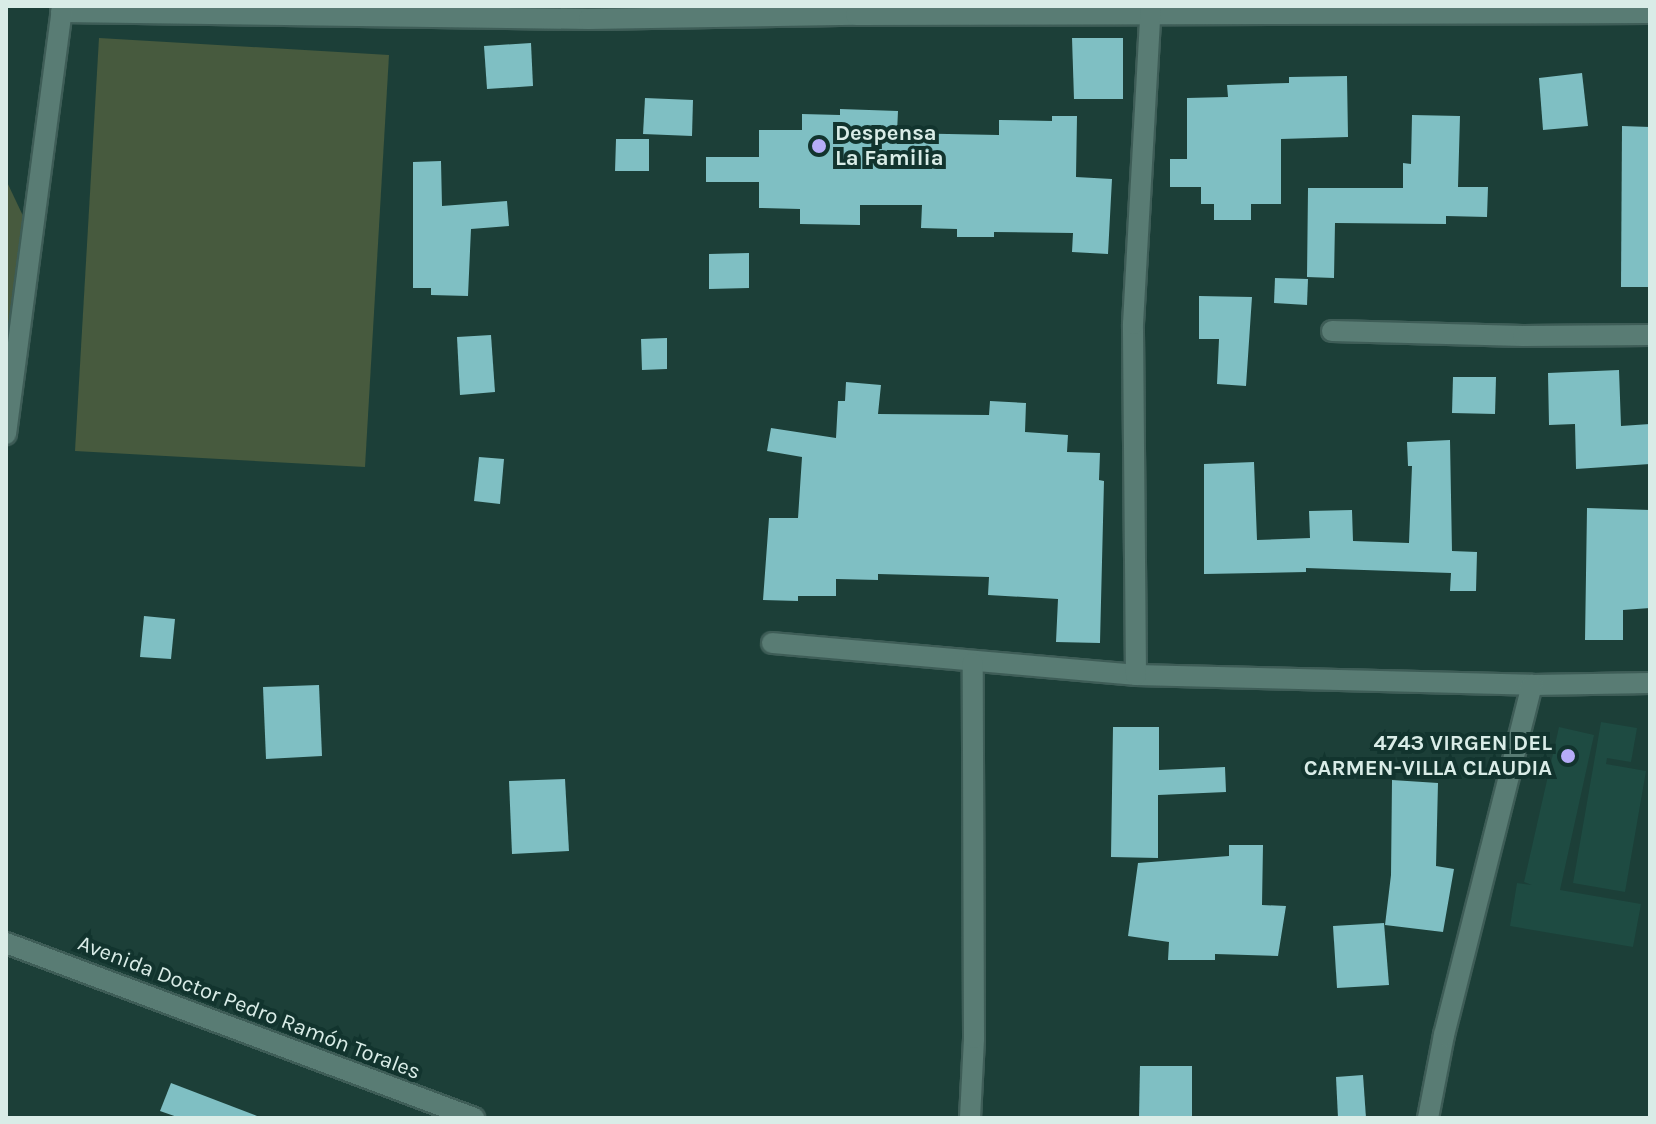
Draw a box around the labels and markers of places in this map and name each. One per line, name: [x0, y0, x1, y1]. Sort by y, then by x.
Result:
place label: Despensa La Familia: [835, 120, 944, 172]
marker: Despensa La Familia: [810, 137, 828, 155]
place label: 4743 VIRGEN DEL CARMEN-VILLA CLAUDIA: [1304, 730, 1552, 782]
marker: 4743 VIRGEN DEL CARMEN-VILLA CLAUDIA: [1559, 747, 1577, 765]

